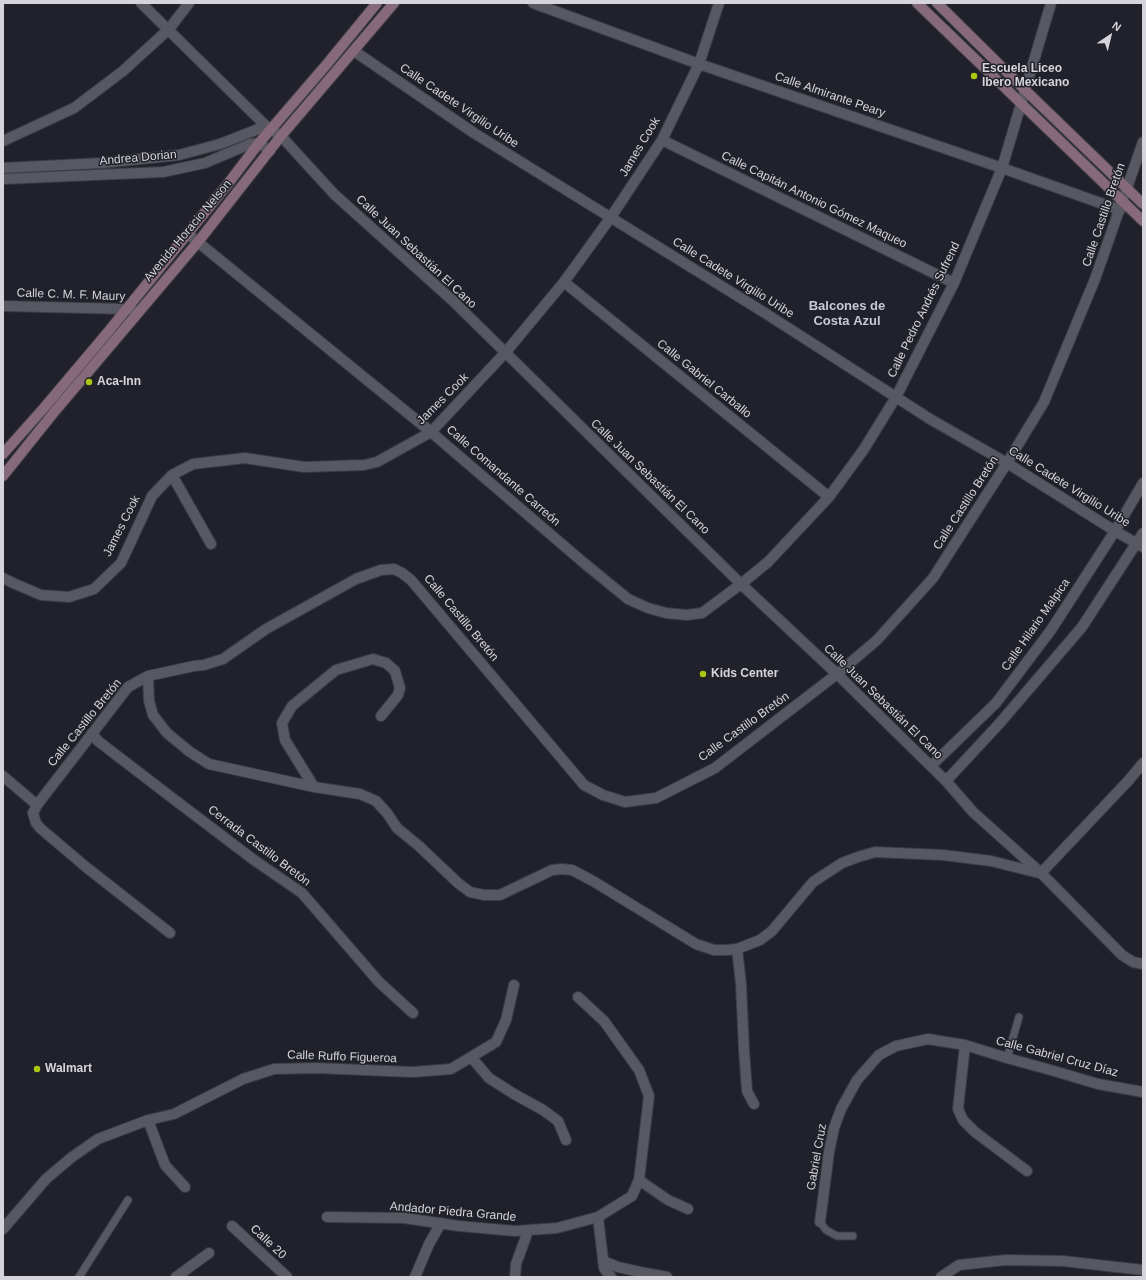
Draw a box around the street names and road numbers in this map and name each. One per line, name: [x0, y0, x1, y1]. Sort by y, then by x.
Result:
street label: Calle Cadete Virgilio Uribe: [397, 61, 521, 151]
street label: Calle Almirante Peary: [773, 69, 887, 121]
street label: James Cook: [617, 115, 663, 179]
street label: Andrea Dorian: [99, 147, 177, 169]
street label: Calle Capitán Antonio Gómez Maqueo: [719, 149, 909, 251]
street label: Calle Castillo Bretón: [1079, 161, 1129, 269]
street label: Avenida Horacio Nelson: [141, 177, 235, 285]
street label: Calle Juan Sebastián El Cano: [353, 192, 479, 312]
street label: Calle Cadete Virgilio Uribe: [670, 235, 796, 321]
street label: Calle Pedro Andrés Sufrend: [885, 240, 963, 380]
street label: Calle C. M. F. Maury: [16, 286, 126, 304]
street label: Calle Gabriel Carballo: [654, 336, 754, 422]
street label: James Cook: [414, 370, 472, 428]
street label: Calle Juan Sebastián El Cano: [588, 416, 712, 538]
street label: Calle Comandante Carreón: [443, 423, 563, 529]
street label: Calle Cadete Virgilio Uribe: [1006, 444, 1132, 530]
street label: Calle Castillo Bretón: [930, 453, 1002, 553]
street label: James Cook: [100, 493, 144, 559]
street label: Calle Castillo Bretón: [421, 572, 501, 664]
street label: Calle Hilario Malpica: [999, 576, 1073, 674]
street label: Calle Juan Sebastián El Cano: [821, 641, 945, 763]
street label: Calle Castillo Bretón: [45, 676, 125, 770]
street label: Calle Castillo Bretón: [696, 689, 792, 765]
street label: Cerrada Castillo Bretón: [205, 803, 313, 889]
street label: Calle Gabriel Cruz Díaz: [994, 1034, 1120, 1080]
street label: Calle Ruffo Figueroa: [287, 1048, 397, 1066]
street label: Gabriel Cruz: [804, 1123, 830, 1191]
street label: Andador Piedra Grande: [389, 1199, 517, 1225]
street label: Calle 20: [247, 1222, 289, 1262]

